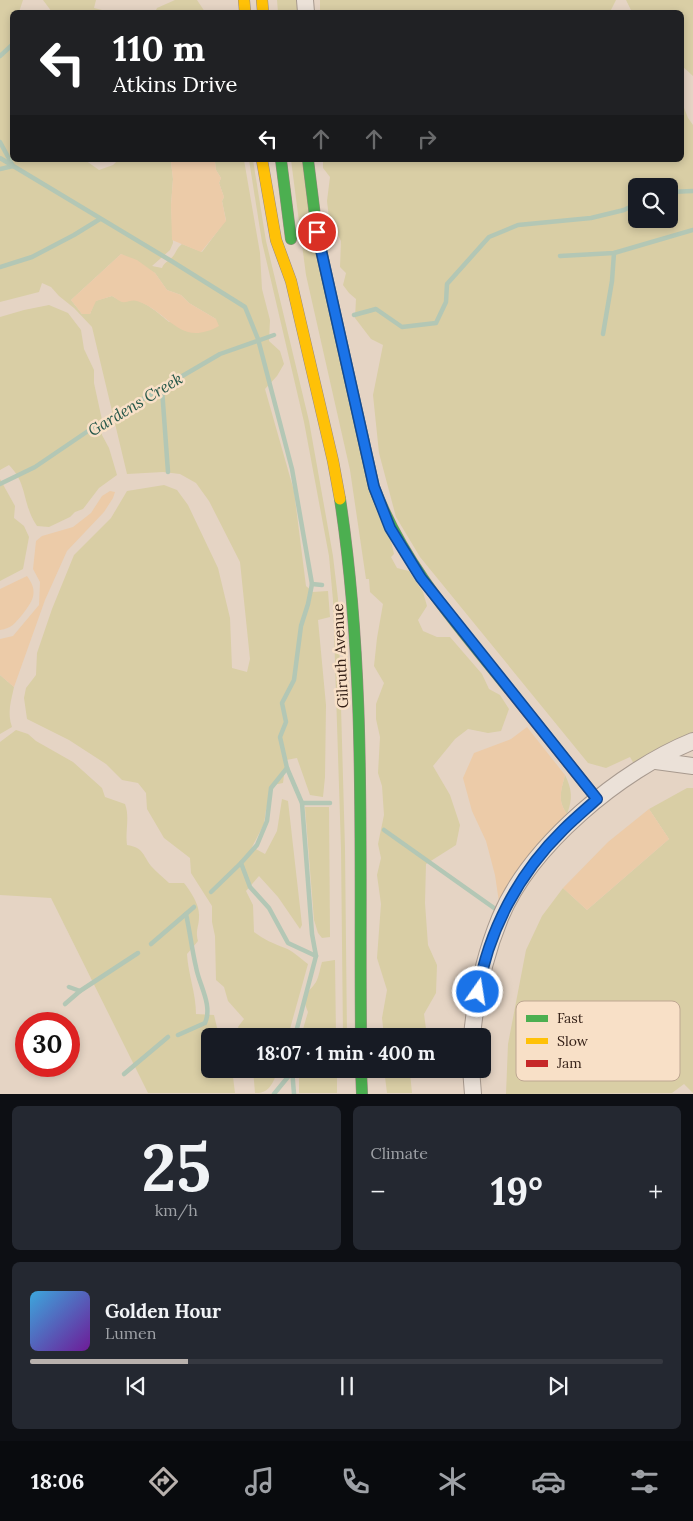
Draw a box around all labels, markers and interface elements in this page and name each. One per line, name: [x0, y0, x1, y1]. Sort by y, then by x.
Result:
text: 110 m: [113, 26, 205, 71]
icon: left: [30, 30, 95, 95]
text: Atkins Drive: [113, 70, 237, 98]
icon: left: [254, 125, 282, 153]
icon: ahead: [307, 125, 335, 153]
icon: ahead: [360, 125, 388, 153]
icon: right: [413, 125, 441, 153]
map controls: [628, 178, 678, 228]
button: search: [628, 178, 678, 228]
pin: [296, 211, 338, 253]
icon: arrive: [303, 218, 331, 246]
water label: Gardens Creek: [84, 368, 186, 440]
street label: Gilruth Avenue: [328, 603, 352, 709]
position arrow: [451, 965, 503, 1017]
legend: [516, 1001, 680, 1081]
text: Fast: [557, 1009, 584, 1027]
speed limit sign: 30: [15, 1012, 80, 1077]
text: Slow: [557, 1032, 589, 1050]
text: 18:07 · 1 min · 400 m: [257, 1041, 435, 1065]
text: Jam: [556, 1054, 582, 1072]
text: 25: [141, 1126, 211, 1209]
text: Climate: [371, 1143, 428, 1163]
text: 19°: [491, 1167, 543, 1215]
text: −: [371, 1174, 385, 1210]
text: +: [648, 1174, 663, 1210]
text: km/h: [155, 1200, 198, 1220]
text: Golden Hour: [105, 1299, 221, 1323]
text: Lumen: [105, 1323, 157, 1343]
icon: previous: [122, 1372, 150, 1400]
icon: pause: [333, 1372, 361, 1400]
icon: next: [544, 1372, 572, 1400]
icon: directions: [146, 1464, 181, 1499]
icon: music: [242, 1464, 277, 1499]
icon: phone: [338, 1464, 373, 1499]
icon: climate: [435, 1464, 470, 1499]
icon: car: [531, 1464, 566, 1499]
icon: filters: [627, 1464, 662, 1499]
text: 18:06: [31, 1467, 84, 1495]

